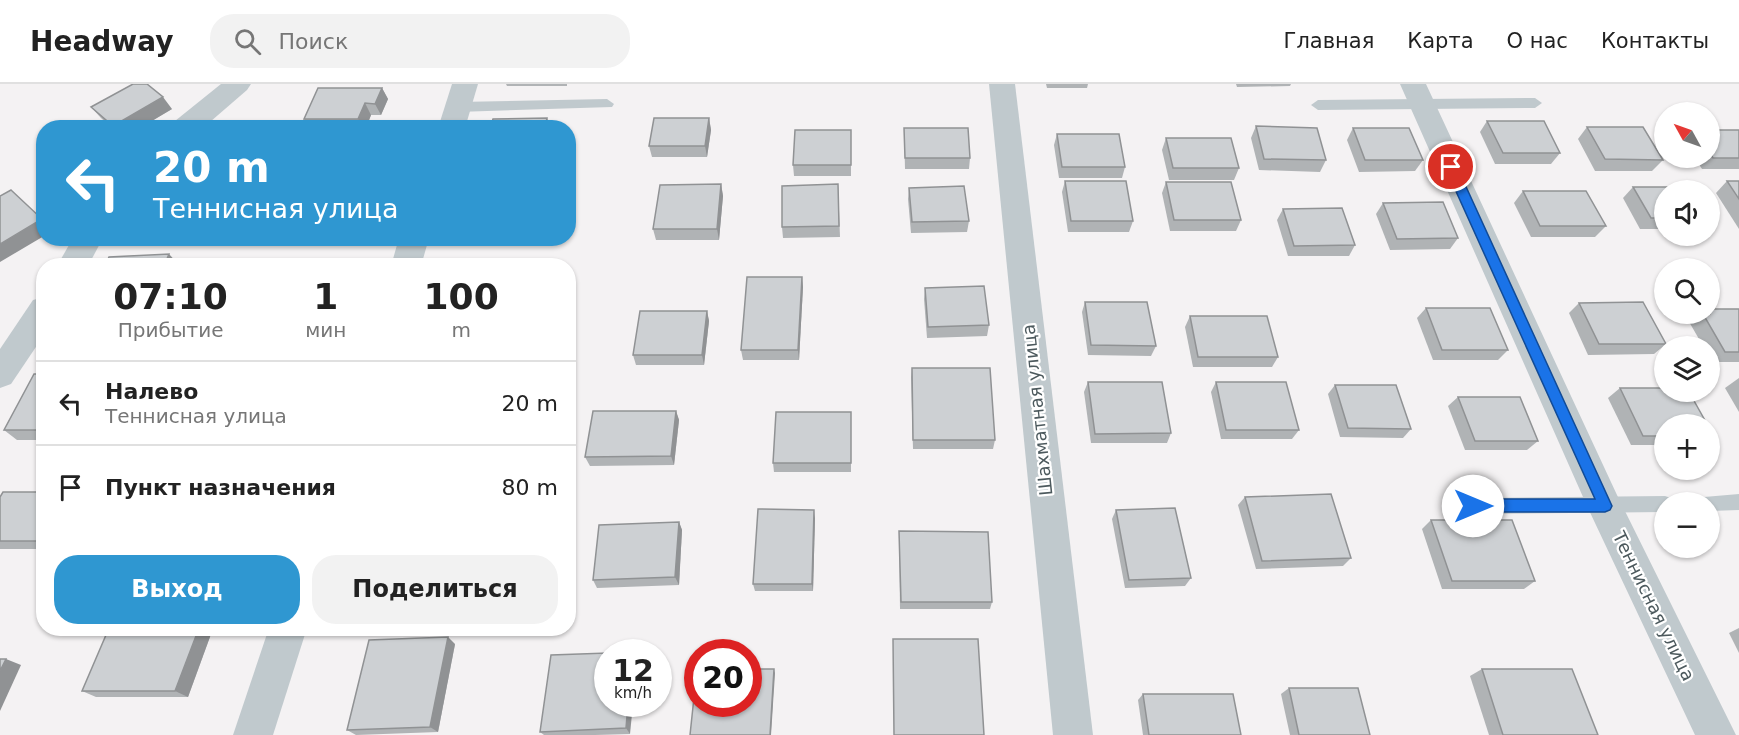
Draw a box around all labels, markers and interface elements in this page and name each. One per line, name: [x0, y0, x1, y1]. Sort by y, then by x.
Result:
search box: [210, 14, 630, 68]
text: Headway: [30, 25, 174, 58]
icon: search: [231, 25, 264, 58]
text: Поиск: [279, 29, 348, 54]
text: Главная: [1284, 29, 1374, 53]
text: Карта: [1407, 29, 1474, 53]
text: О нас: [1507, 29, 1568, 53]
text: Контакты: [1601, 29, 1709, 53]
north arrow: [1654, 102, 1720, 168]
map controls: [1654, 102, 1720, 558]
pin: [1425, 141, 1476, 192]
text: 20 m: [153, 143, 270, 192]
icon: left: [54, 144, 132, 222]
icon: arrive: [1434, 150, 1467, 183]
button: sound: [1654, 180, 1720, 246]
text: Теннисная улица: [153, 193, 399, 224]
button: search: [1654, 258, 1720, 324]
text: 07:10: [113, 276, 228, 317]
text: 1: [313, 276, 338, 317]
text: 100: [424, 276, 499, 317]
text: Прибытие: [118, 318, 223, 342]
text: мин: [305, 318, 346, 342]
text: m: [451, 318, 471, 342]
street label: Шахматная улица: [1018, 323, 1056, 497]
button: layers: [1654, 336, 1720, 402]
text: Налево: [105, 379, 198, 404]
icon: left: [54, 387, 87, 420]
text: 20 m: [502, 391, 558, 416]
text: Теннисная улица: [105, 404, 287, 428]
button: +: [1654, 414, 1720, 480]
icon: arrive: [54, 471, 87, 504]
position arrow: [1441, 474, 1505, 538]
text: Пункт назначения: [105, 475, 336, 500]
text: 80 m: [502, 475, 558, 500]
button: −: [1654, 492, 1720, 558]
street label: Теннисная улица: [1608, 527, 1699, 684]
button: Выход: [54, 555, 300, 624]
button: Поделиться: [312, 555, 558, 624]
speed limit sign: 20: [684, 639, 762, 717]
text: 12: [612, 653, 654, 688]
text: km/h: [614, 684, 652, 702]

